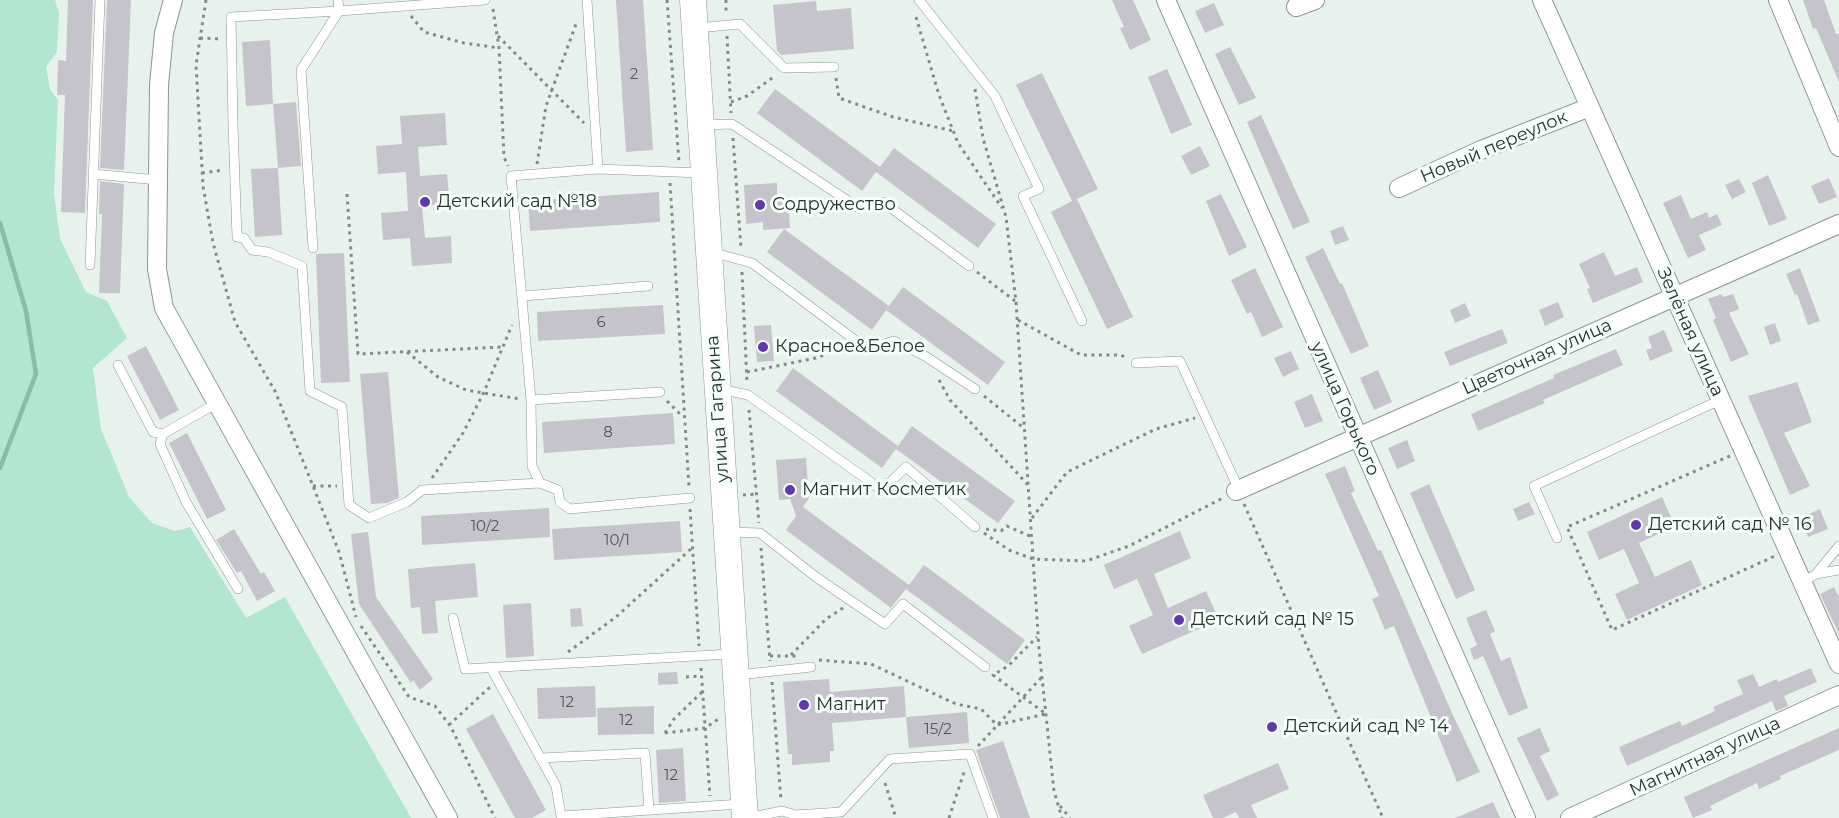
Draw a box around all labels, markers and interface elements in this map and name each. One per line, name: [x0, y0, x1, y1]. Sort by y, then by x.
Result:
house number: 2: [630, 66, 638, 84]
street label: Новый переулок: [1417, 106, 1571, 188]
place label: Детский сад №18: [437, 191, 597, 213]
place label: Содружество: [772, 194, 896, 216]
marker: Детский сад №18: [418, 195, 432, 209]
marker: Содружество: [753, 198, 767, 212]
street label: Зелёная улица: [1652, 264, 1728, 400]
house number: 6: [596, 314, 606, 332]
street label: Цветочная улица: [1459, 314, 1615, 400]
street label: улица Гагарина: [702, 335, 734, 483]
place label: Красное&Белое: [775, 336, 925, 358]
street label: улица Горького: [1306, 339, 1384, 479]
marker: Красное&Белое: [756, 340, 770, 354]
house number: 8: [603, 424, 613, 442]
place label: Магнит Косметик: [802, 479, 966, 501]
marker: Магнит Косметик: [783, 483, 797, 497]
place label: Детский сад № 16: [1648, 514, 1812, 536]
house number: 10/2: [471, 518, 499, 536]
marker: Детский сад № 16: [1629, 518, 1643, 532]
house number: 10/1: [604, 532, 630, 550]
place label: Детский сад № 15: [1191, 609, 1354, 631]
marker: Детский сад № 15: [1172, 613, 1186, 627]
house number: 12: [560, 694, 574, 712]
place label: Магнит: [816, 694, 885, 716]
marker: Магнит: [797, 698, 811, 712]
house number: 12: [619, 712, 633, 730]
street label: Магнитная улица: [1626, 713, 1784, 801]
place label: Детский сад № 14: [1284, 716, 1449, 738]
marker: Детский сад № 14: [1265, 720, 1279, 734]
house number: 15/2: [924, 721, 952, 739]
house number: 12: [664, 767, 678, 785]

